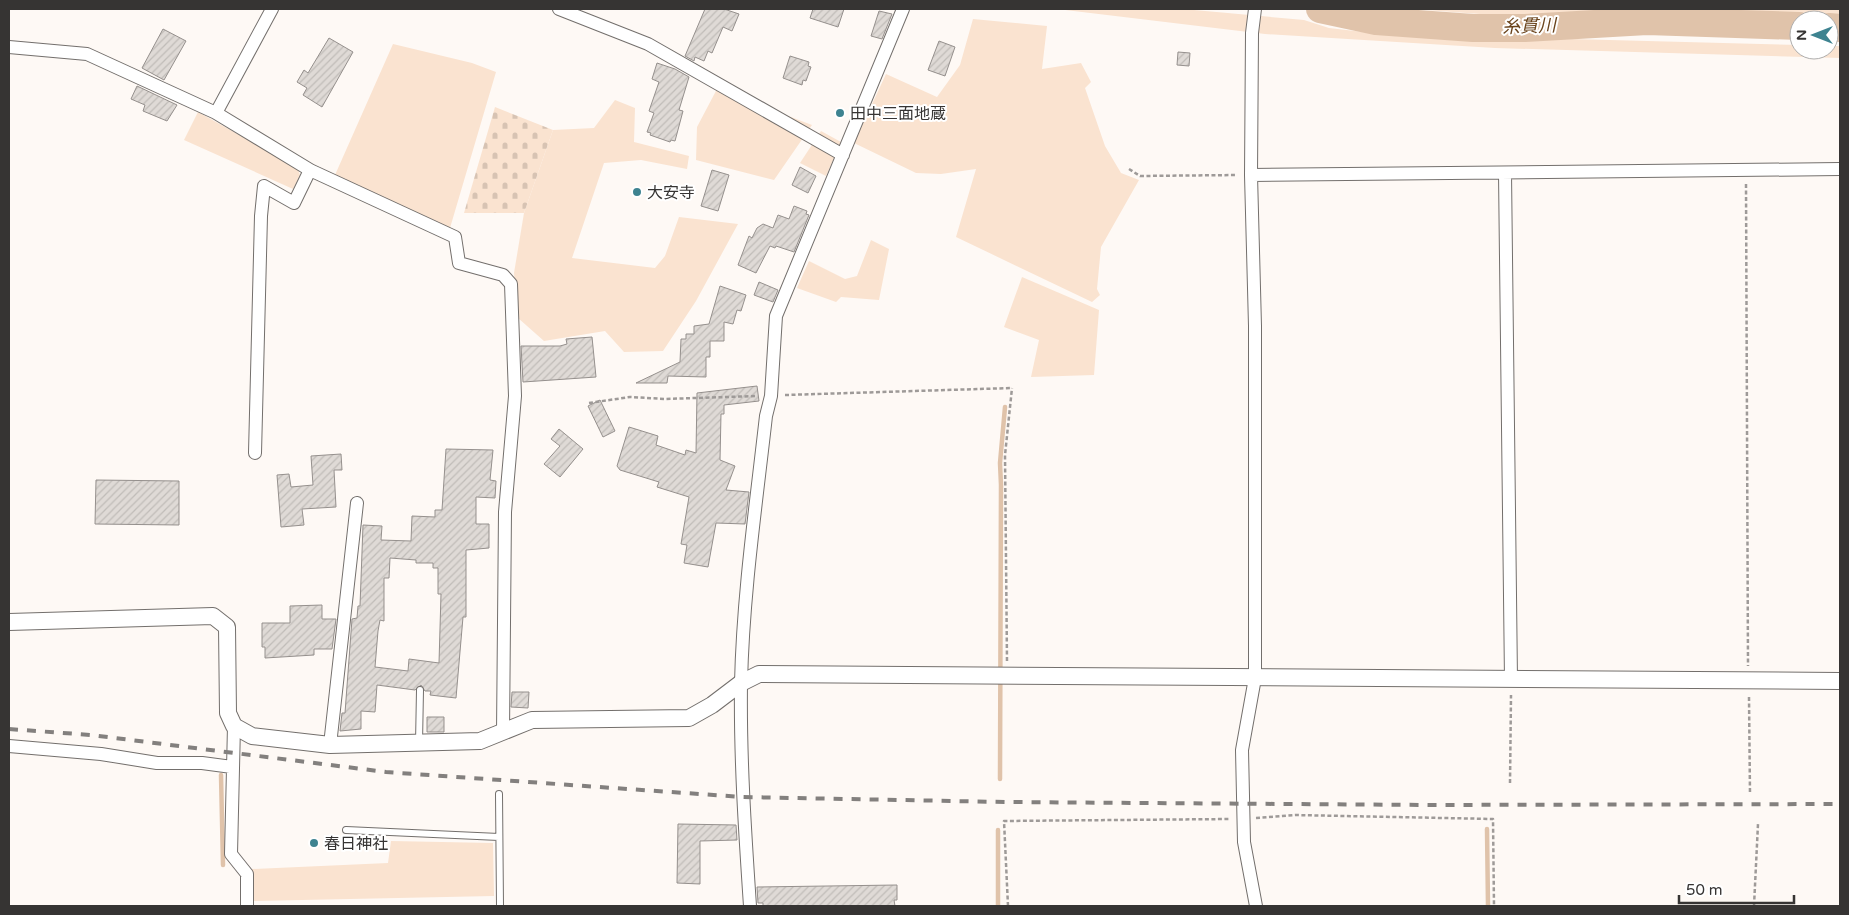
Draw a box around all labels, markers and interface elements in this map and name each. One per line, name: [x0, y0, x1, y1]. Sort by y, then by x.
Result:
north arrow: [1789, 10, 1839, 60]
water label: 糸貫川: [1502, 14, 1558, 38]
text: N: [1793, 29, 1810, 41]
place label: 田中三面地蔵: [850, 104, 946, 124]
marker: 田中三面地蔵: [834, 107, 846, 119]
place label: 大安寺: [647, 183, 695, 203]
marker: 大安寺: [631, 186, 643, 198]
place label: 春日神社: [324, 834, 388, 854]
marker: 春日神社: [308, 837, 320, 849]
scale bar: [1679, 872, 1794, 904]
text: 50 m: [1686, 881, 1723, 899]

